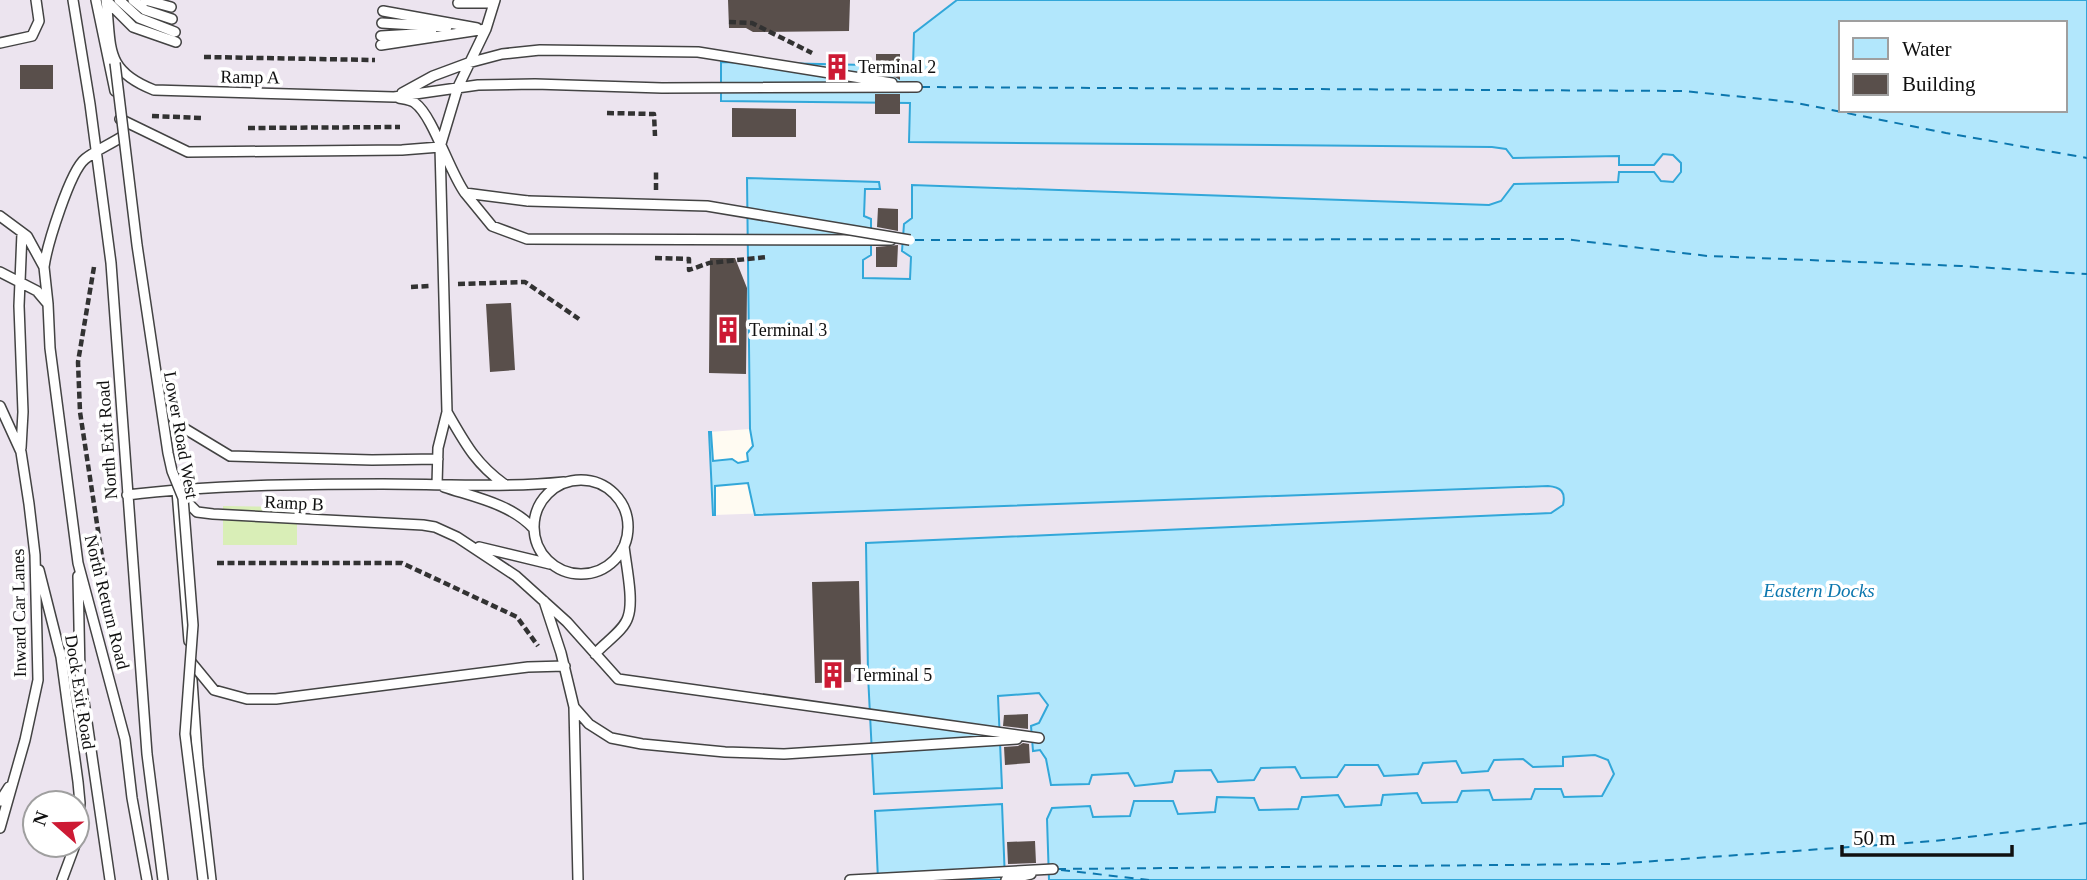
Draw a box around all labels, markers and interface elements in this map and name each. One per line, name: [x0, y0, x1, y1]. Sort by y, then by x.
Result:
legend: [1839, 21, 2066, 112]
text: Water: [1902, 37, 1952, 61]
building icon: Terminal 2: [822, 52, 852, 82]
place label: Terminal 2: [858, 57, 936, 77]
street label: Ramp A: [220, 66, 280, 88]
text: Building: [1902, 72, 1976, 96]
building icon: Terminal 3: [713, 315, 743, 345]
place label: Terminal 3: [749, 320, 827, 340]
street label: Lower Road West: [160, 370, 202, 500]
street label: North Exit Road: [93, 380, 121, 500]
street label: Ramp B: [264, 491, 324, 515]
street label: North Return Road: [81, 533, 133, 671]
street label: Inward Car Lanes: [8, 548, 30, 678]
water label: Eastern Docks: [1762, 580, 1875, 601]
street label: Dock Exit Road: [61, 633, 99, 751]
building icon: Terminal 5: [818, 660, 848, 690]
place label: Terminal 5: [854, 665, 932, 685]
north arrow: [21, 789, 91, 859]
text: N: [28, 808, 53, 828]
scale bar: [1842, 814, 2012, 858]
text: 50 m: [1853, 826, 1896, 850]

